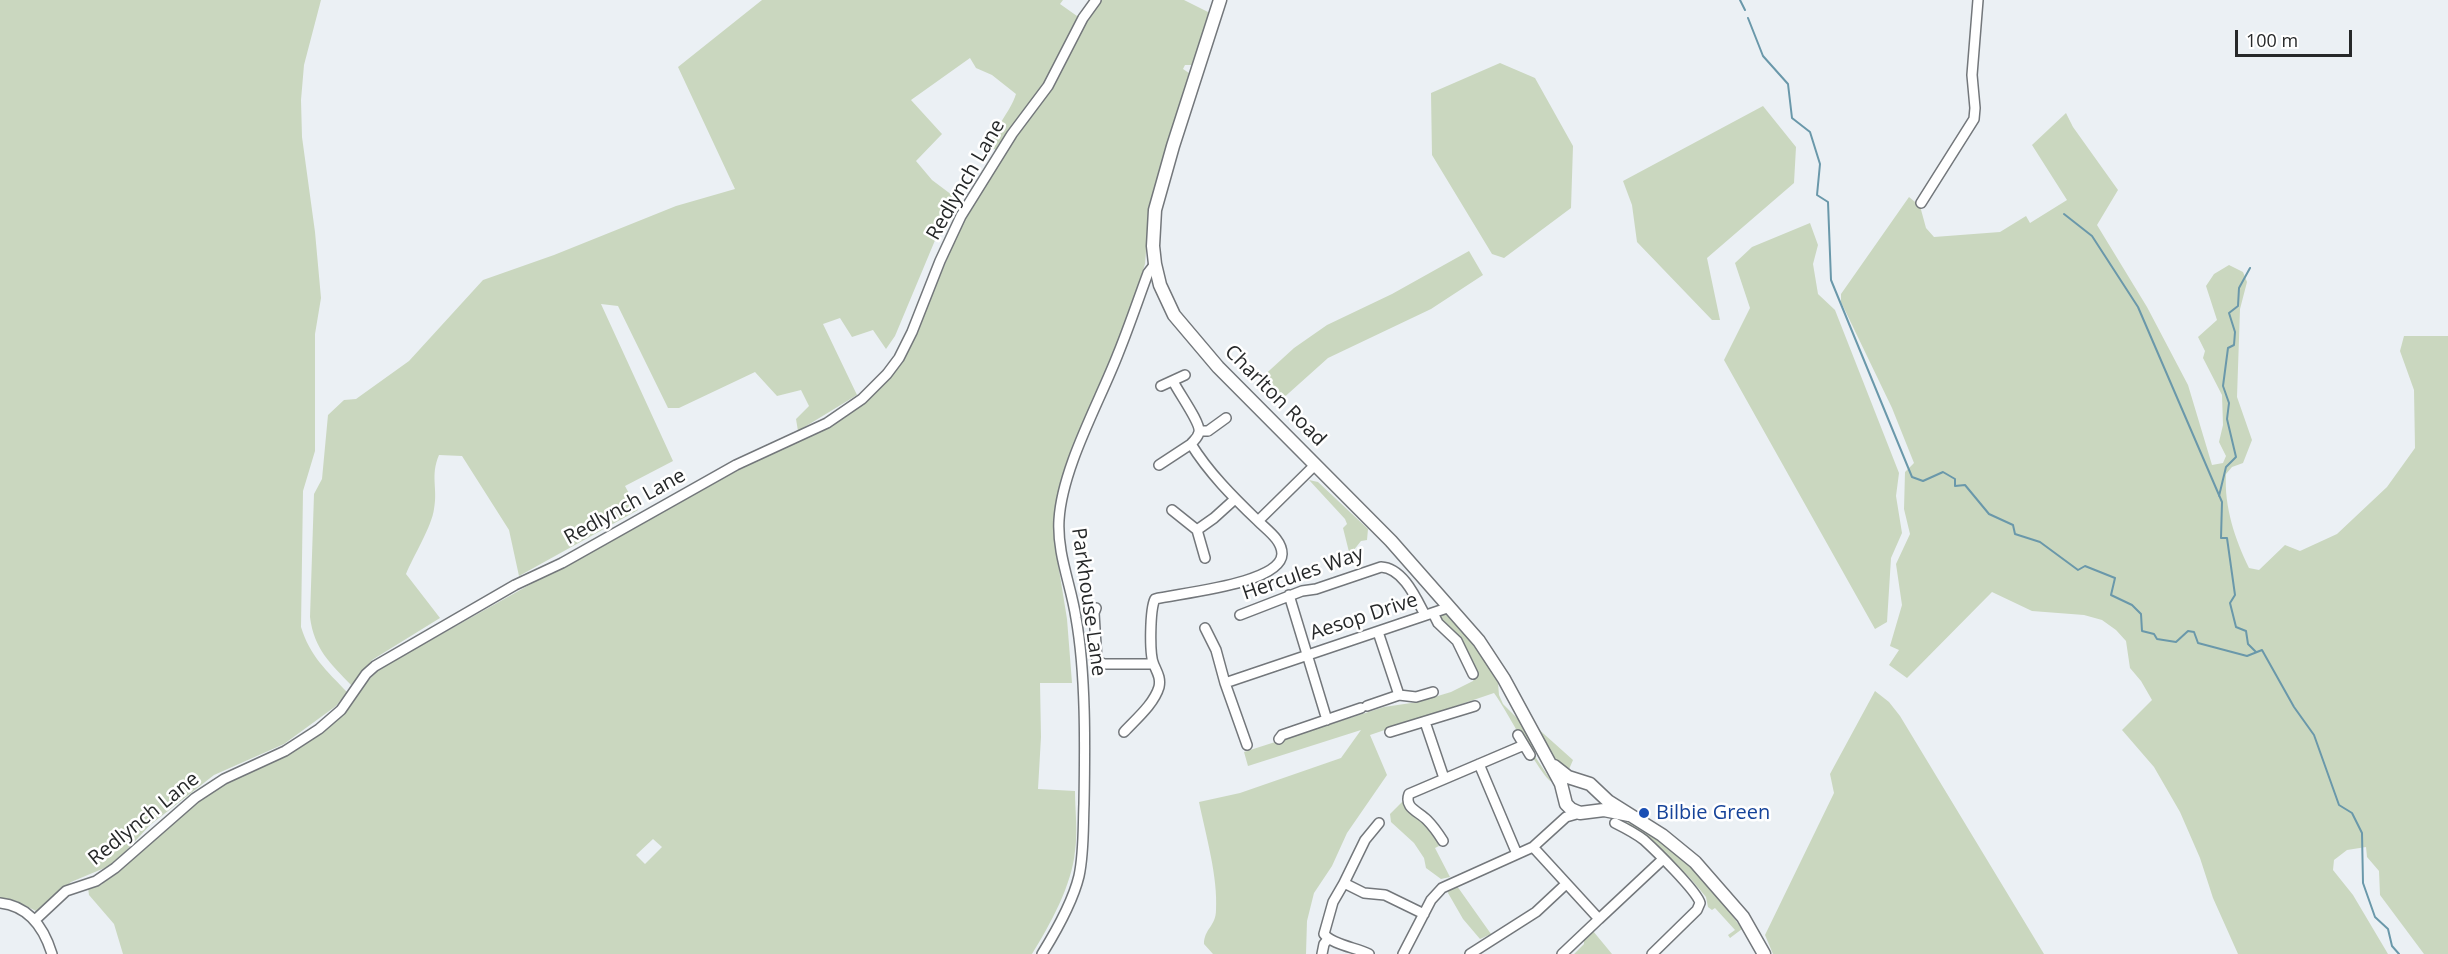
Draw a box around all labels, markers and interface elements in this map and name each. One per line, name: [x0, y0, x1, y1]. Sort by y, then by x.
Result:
scale bar: [2238, 18, 2355, 56]
text: 100 m: [2246, 28, 2298, 52]
street label: Redlynch Lane: [922, 115, 1010, 245]
street label: Charlton Road: [1219, 340, 1331, 452]
street label: Redlynch Lane: [560, 464, 690, 550]
street label: Parkhouse Lane: [1066, 526, 1110, 678]
street label: Hercules Way: [1239, 542, 1367, 606]
street label: Aesop Drive: [1307, 588, 1421, 646]
street label: Redlynch Lane: [84, 767, 204, 871]
place label: Bilbie Green: [1656, 801, 1770, 825]
marker: Bilbie Green: [1637, 806, 1651, 820]

